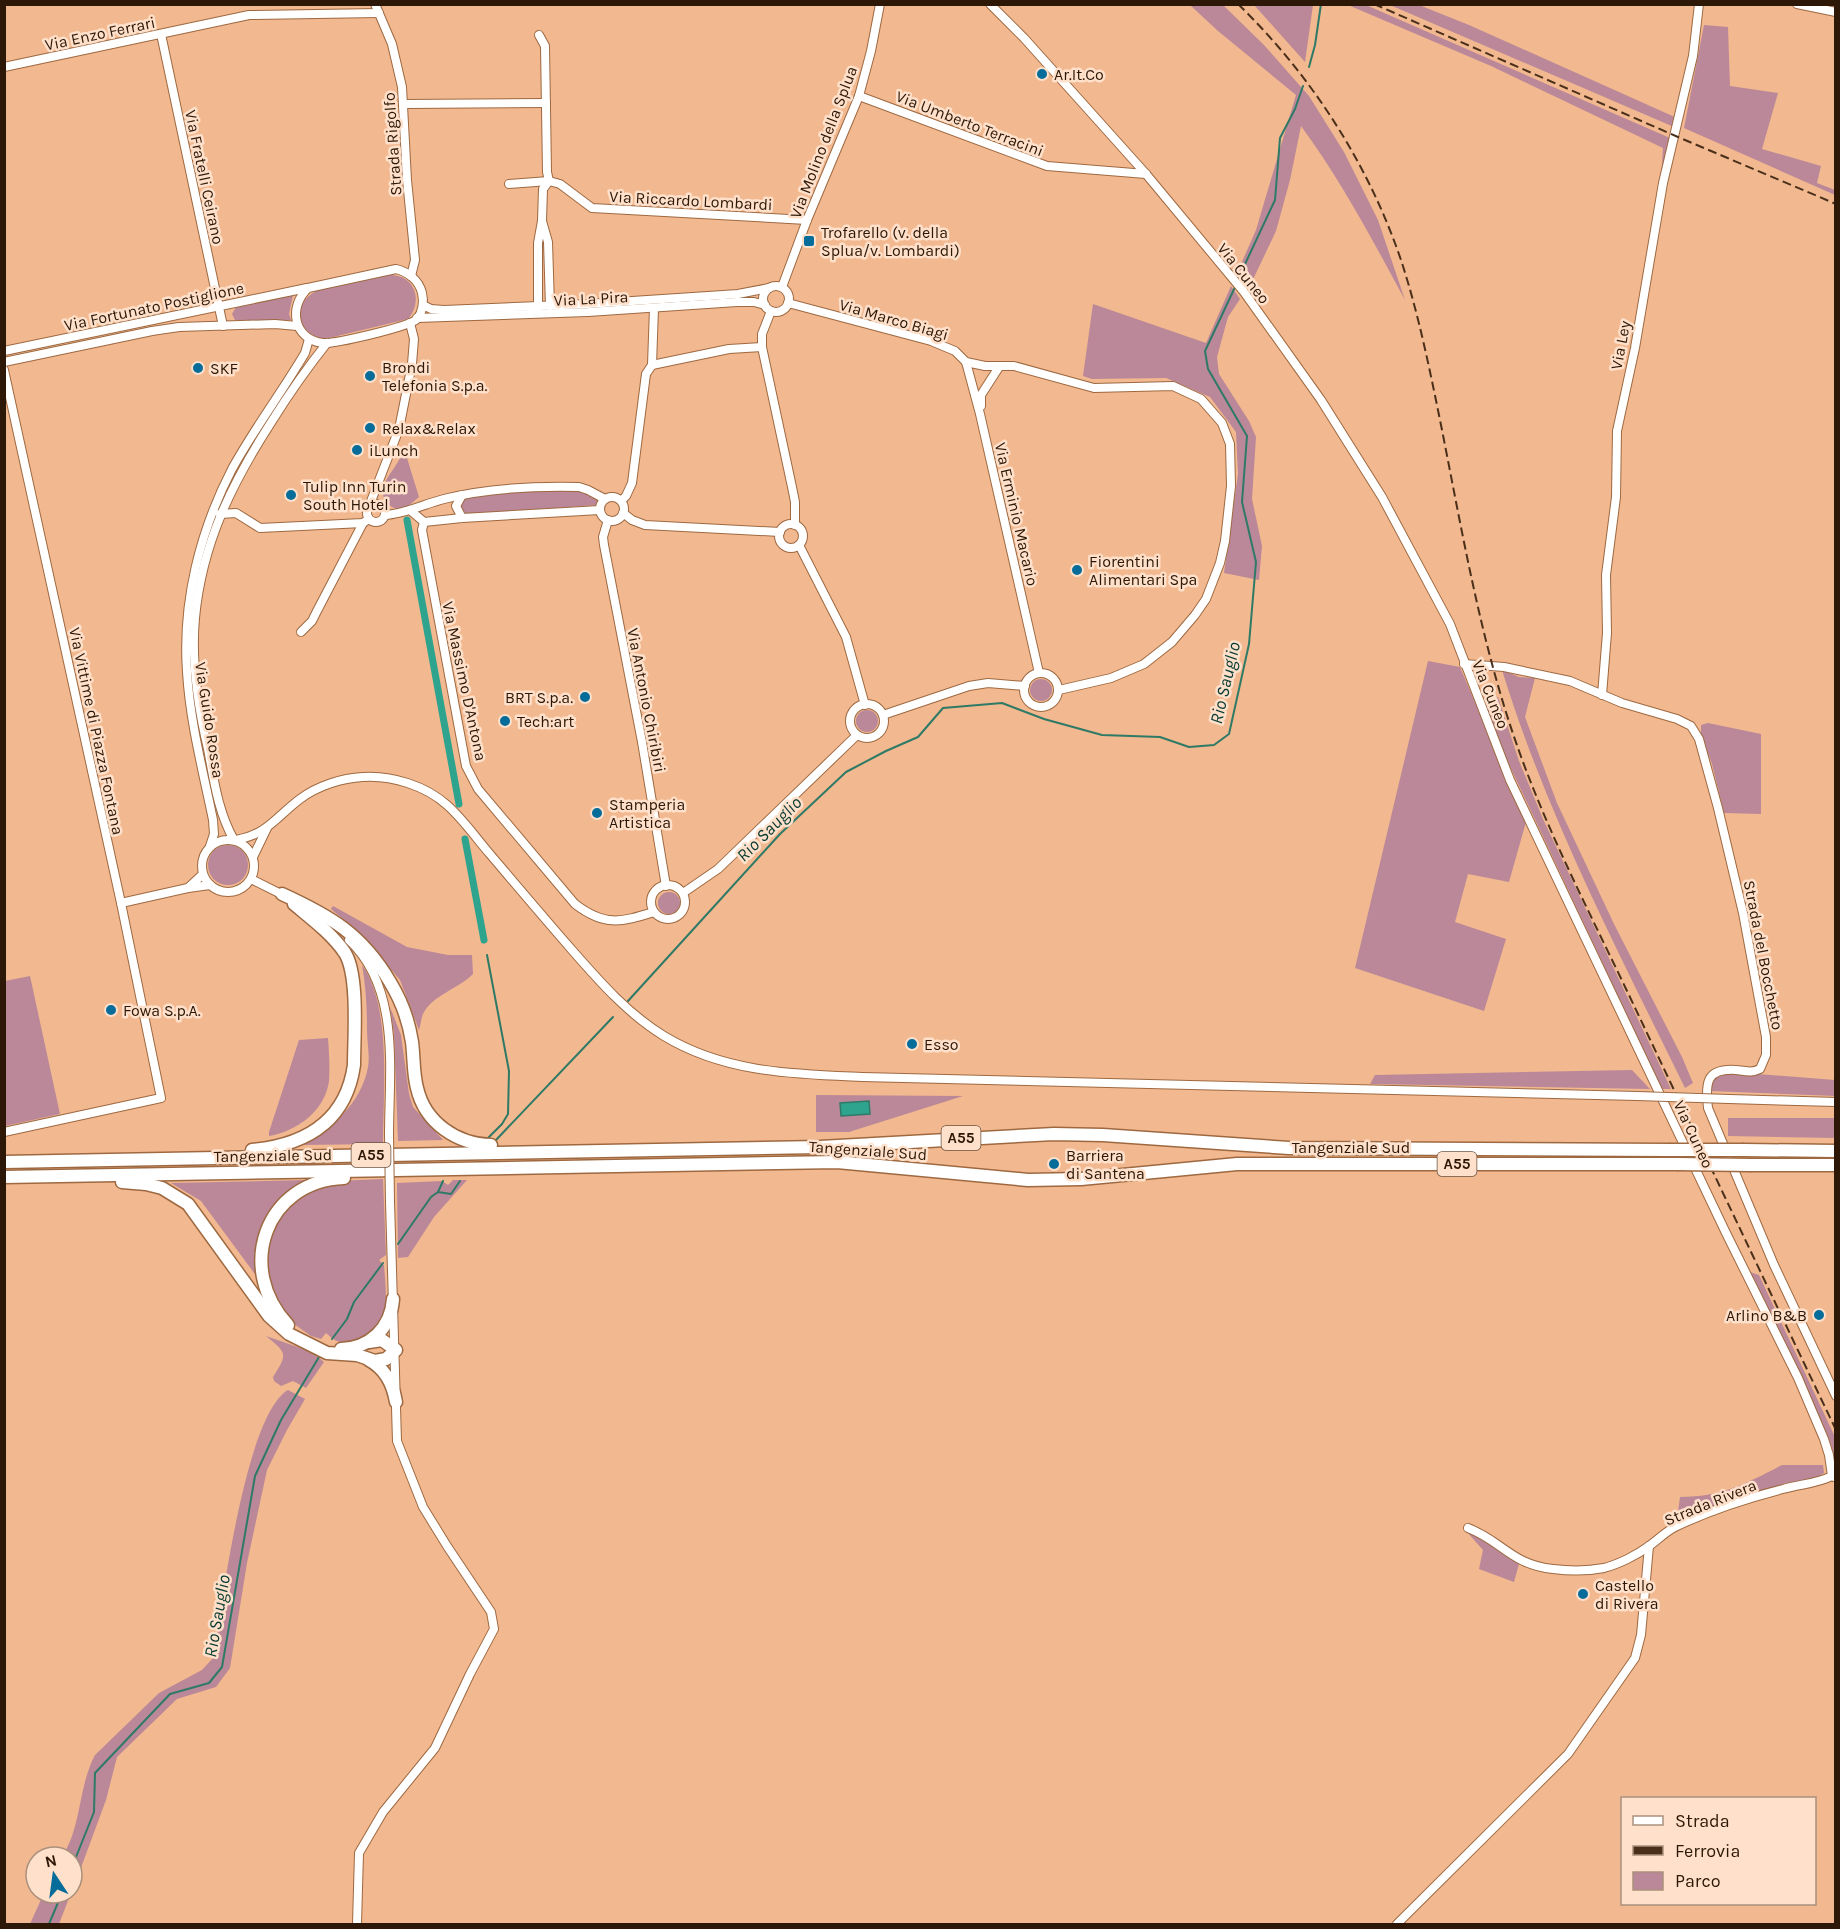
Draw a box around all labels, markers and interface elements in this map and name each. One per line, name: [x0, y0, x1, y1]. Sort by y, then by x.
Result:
street label: Via Enzo Ferrari: [43, 13, 157, 54]
street label: Via Molino della Splua: [786, 63, 861, 221]
place label: Ar.It.Co: [1054, 65, 1104, 84]
marker: Ar.It.Co: [1035, 67, 1049, 81]
street label: Via Umberto Terracini: [893, 87, 1046, 160]
street label: Strada Rigolfo: [379, 92, 406, 196]
street label: Via Fratelli Ceirano: [181, 108, 228, 246]
street label: Via Riccardo Lombardi: [609, 187, 773, 214]
place label: Trofarello (v. della Splua/v. Lombardi): [821, 223, 960, 260]
marker: Trofarello (v. della Splua/v. Lombardi): [802, 234, 816, 248]
street label: Via Cuneo: [1213, 239, 1274, 307]
street label: Via Fortunato Postiglione: [62, 278, 246, 335]
street label: Via La Pira: [553, 287, 629, 310]
street label: Via Marco Biagi: [837, 295, 951, 344]
street label: Via Ley: [1606, 318, 1635, 371]
place label: Brondi Telefonia S.p.a.: [382, 358, 488, 395]
place label: SKF: [210, 359, 238, 378]
marker: SKF: [191, 361, 205, 375]
marker: Brondi Telefonia S.p.a.: [363, 369, 377, 383]
place label: Relax&Relax: [382, 419, 476, 438]
marker: Relax&Relax: [363, 421, 377, 435]
place label: iLunch: [369, 441, 419, 460]
street label: Via Erminio Macario: [991, 441, 1042, 588]
marker: iLunch: [350, 443, 364, 457]
place label: Tulip Inn Turin South Hotel: [303, 477, 406, 514]
marker: Tulip Inn Turin South Hotel: [284, 488, 298, 502]
place label: Fiorentini Alimentari Spa: [1089, 552, 1197, 589]
marker: Fiorentini Alimentari Spa: [1070, 563, 1084, 577]
street label: Via Massimo D'Antona: [438, 600, 491, 763]
street label: Via Vittime di Piazza Fontana: [65, 626, 128, 837]
street label: Via Antonio Chiribiri: [623, 626, 670, 774]
water label: Rio Sauglio: [1205, 640, 1245, 726]
street label: Via Cuneo: [1468, 657, 1513, 731]
street label: Via Guido Rossa: [191, 661, 228, 780]
place label: BRT S.p.a.: [505, 688, 573, 707]
marker: BRT S.p.a.: [578, 690, 592, 704]
place label: Tech:art: [517, 712, 574, 731]
marker: Tech:art: [498, 714, 512, 728]
water label: Rio Sauglio: [732, 792, 806, 866]
place label: Stamperia Artistica: [609, 795, 685, 832]
marker: Stamperia Artistica: [590, 806, 604, 820]
street label: Strada del Bocchetto: [1740, 879, 1787, 1032]
place label: Fowa S.p.A.: [123, 1001, 201, 1020]
marker: Fowa S.p.A.: [104, 1003, 118, 1017]
place label: Esso: [924, 1035, 959, 1054]
marker: Esso: [905, 1037, 919, 1051]
street label: Via Cuneo: [1670, 1097, 1717, 1171]
road number: A55: [942, 1126, 980, 1150]
street label: Tangenziale Sud: [808, 1137, 928, 1164]
street label: Tangenziale Sud: [1292, 1138, 1410, 1157]
road number: A55: [352, 1143, 391, 1167]
street label: Tangenziale Sud: [214, 1145, 332, 1166]
place label: Barriera di Santena: [1066, 1146, 1145, 1183]
road number: A55: [1438, 1152, 1476, 1176]
marker: Barriera di Santena: [1047, 1157, 1061, 1171]
place label: Arlino B&B: [1726, 1306, 1807, 1325]
marker: Arlino B&B: [1812, 1308, 1826, 1322]
street label: Strada Rivera: [1661, 1475, 1759, 1530]
water label: Rio Sauglio: [199, 1573, 235, 1659]
place label: Castello di Rivera: [1595, 1576, 1658, 1613]
marker: Castello di Rivera: [1576, 1587, 1590, 1601]
legend: [1621, 1797, 1816, 1905]
text: Strada: [1675, 1810, 1730, 1832]
text: Ferrovia: [1675, 1840, 1740, 1862]
north arrow: [24, 1845, 84, 1905]
text: N: [43, 1850, 58, 1871]
text: Parco: [1675, 1870, 1721, 1892]

